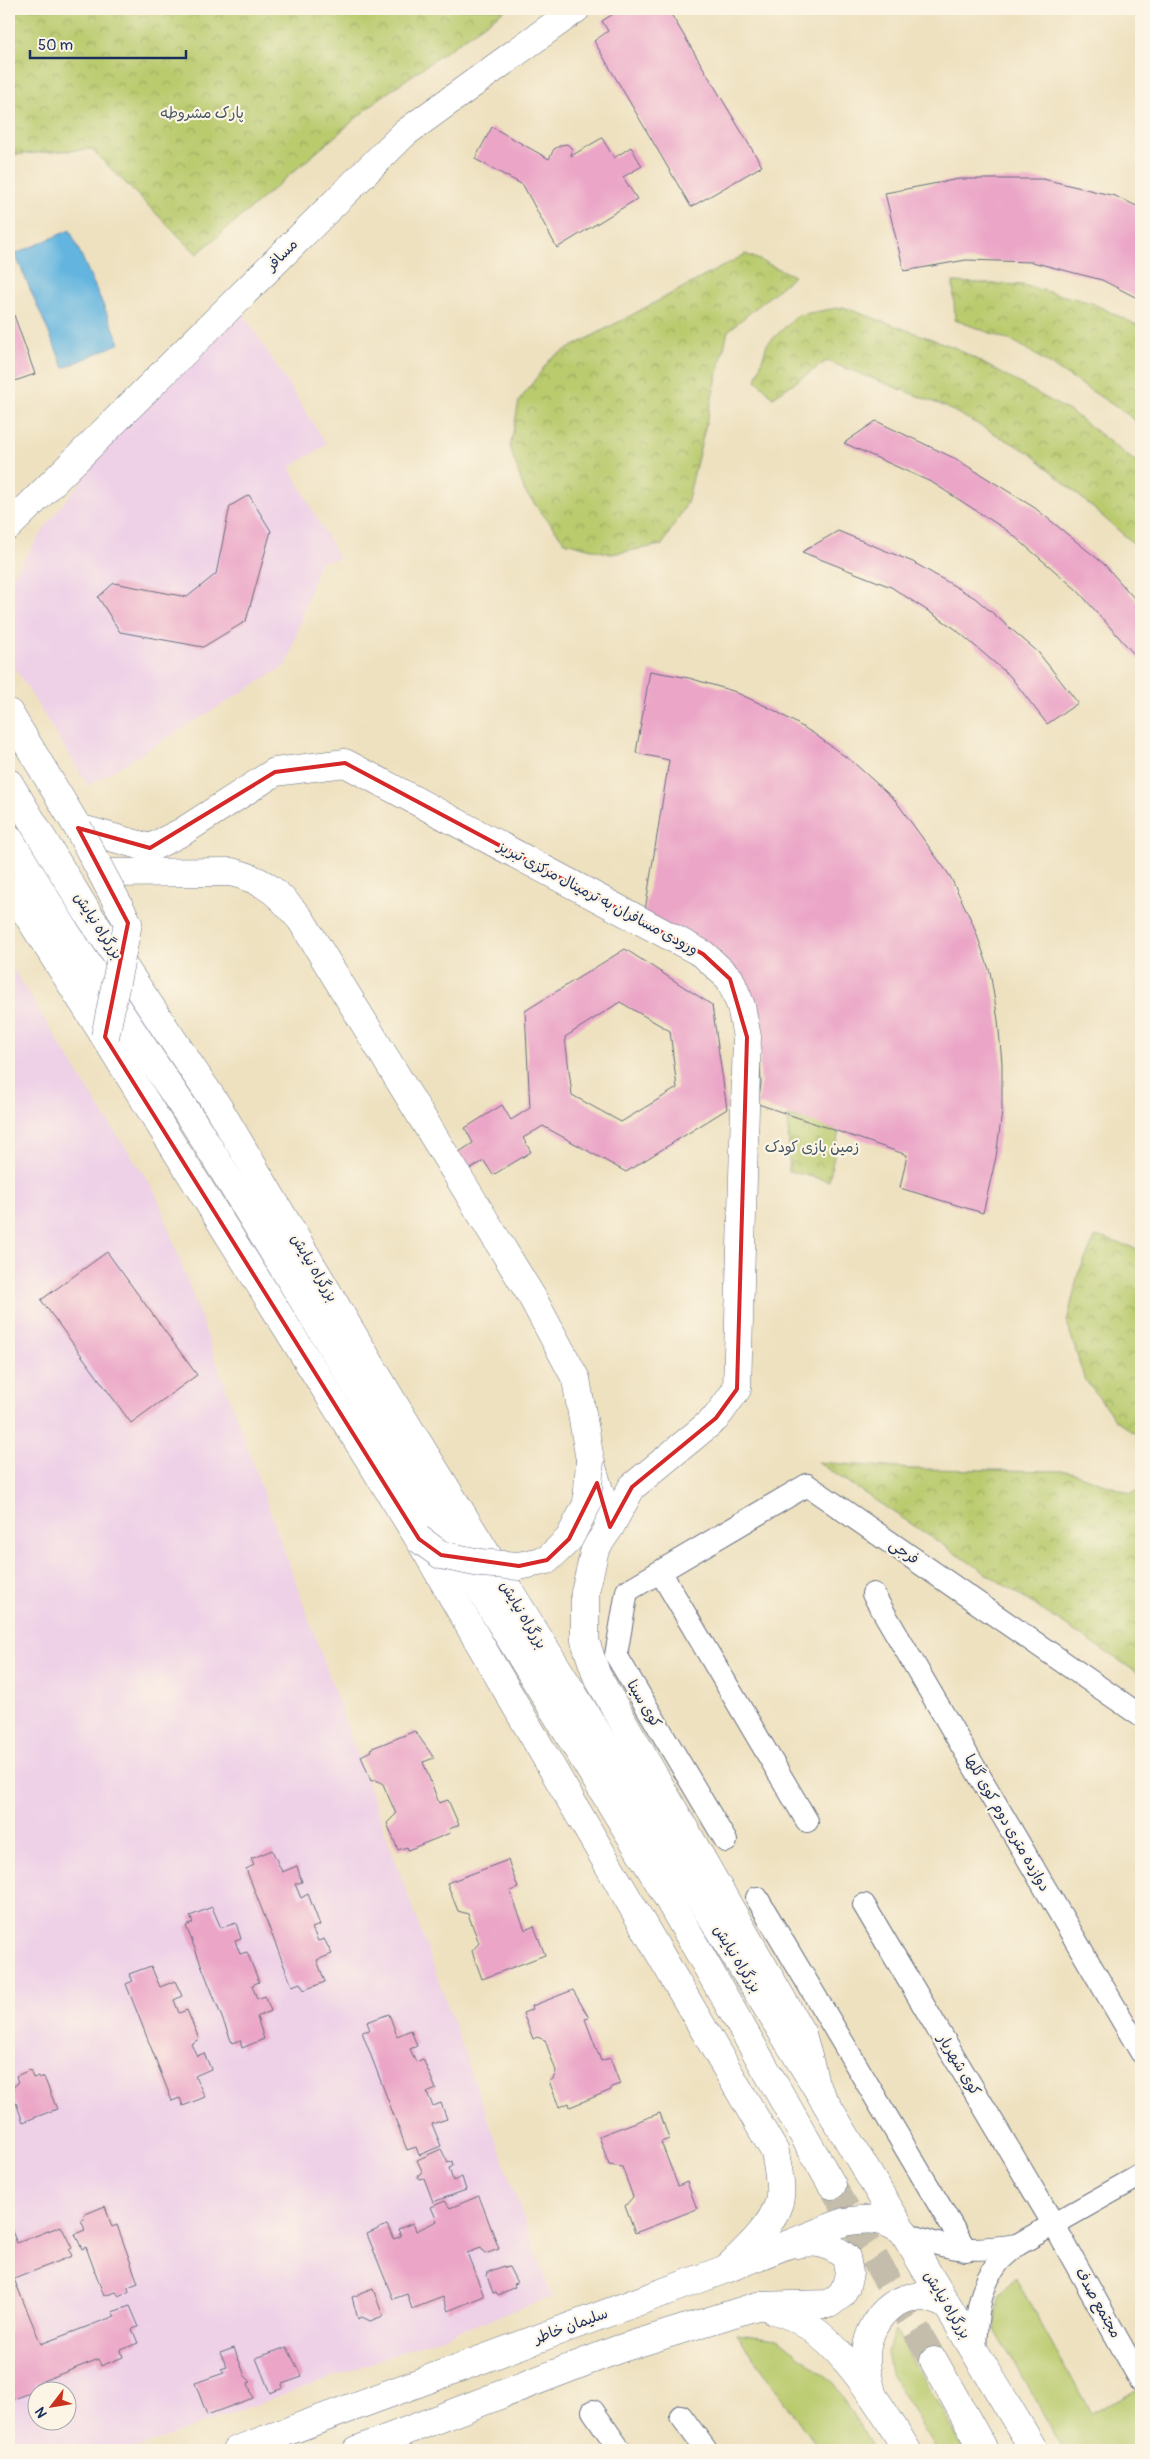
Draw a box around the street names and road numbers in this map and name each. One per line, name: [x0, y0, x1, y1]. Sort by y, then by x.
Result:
street label: مسافر: [261, 235, 302, 276]
street label: ورودی مسافران به ترمینال مرکزی تبریز: [493, 836, 701, 959]
street label: بزرگراه نیایش: [69, 889, 127, 963]
street label: بزرگراه نیایش: [286, 1230, 342, 1306]
street label: فرجی: [885, 1535, 923, 1569]
street label: بزرگراه نیایش: [495, 1577, 551, 1653]
street label: کوی سینا: [622, 1677, 666, 1731]
street label: دوازده متری دوم کوی گلها: [958, 1751, 1054, 1896]
street label: بزرگراه نیایش: [709, 1922, 765, 1996]
street label: کوی شهریار: [933, 2030, 985, 2099]
street label: مجتمع صدف: [1070, 2264, 1125, 2342]
street label: بزرگراه نیایش: [919, 2267, 975, 2343]
street label: سلیمان خاطر: [530, 2304, 611, 2349]

